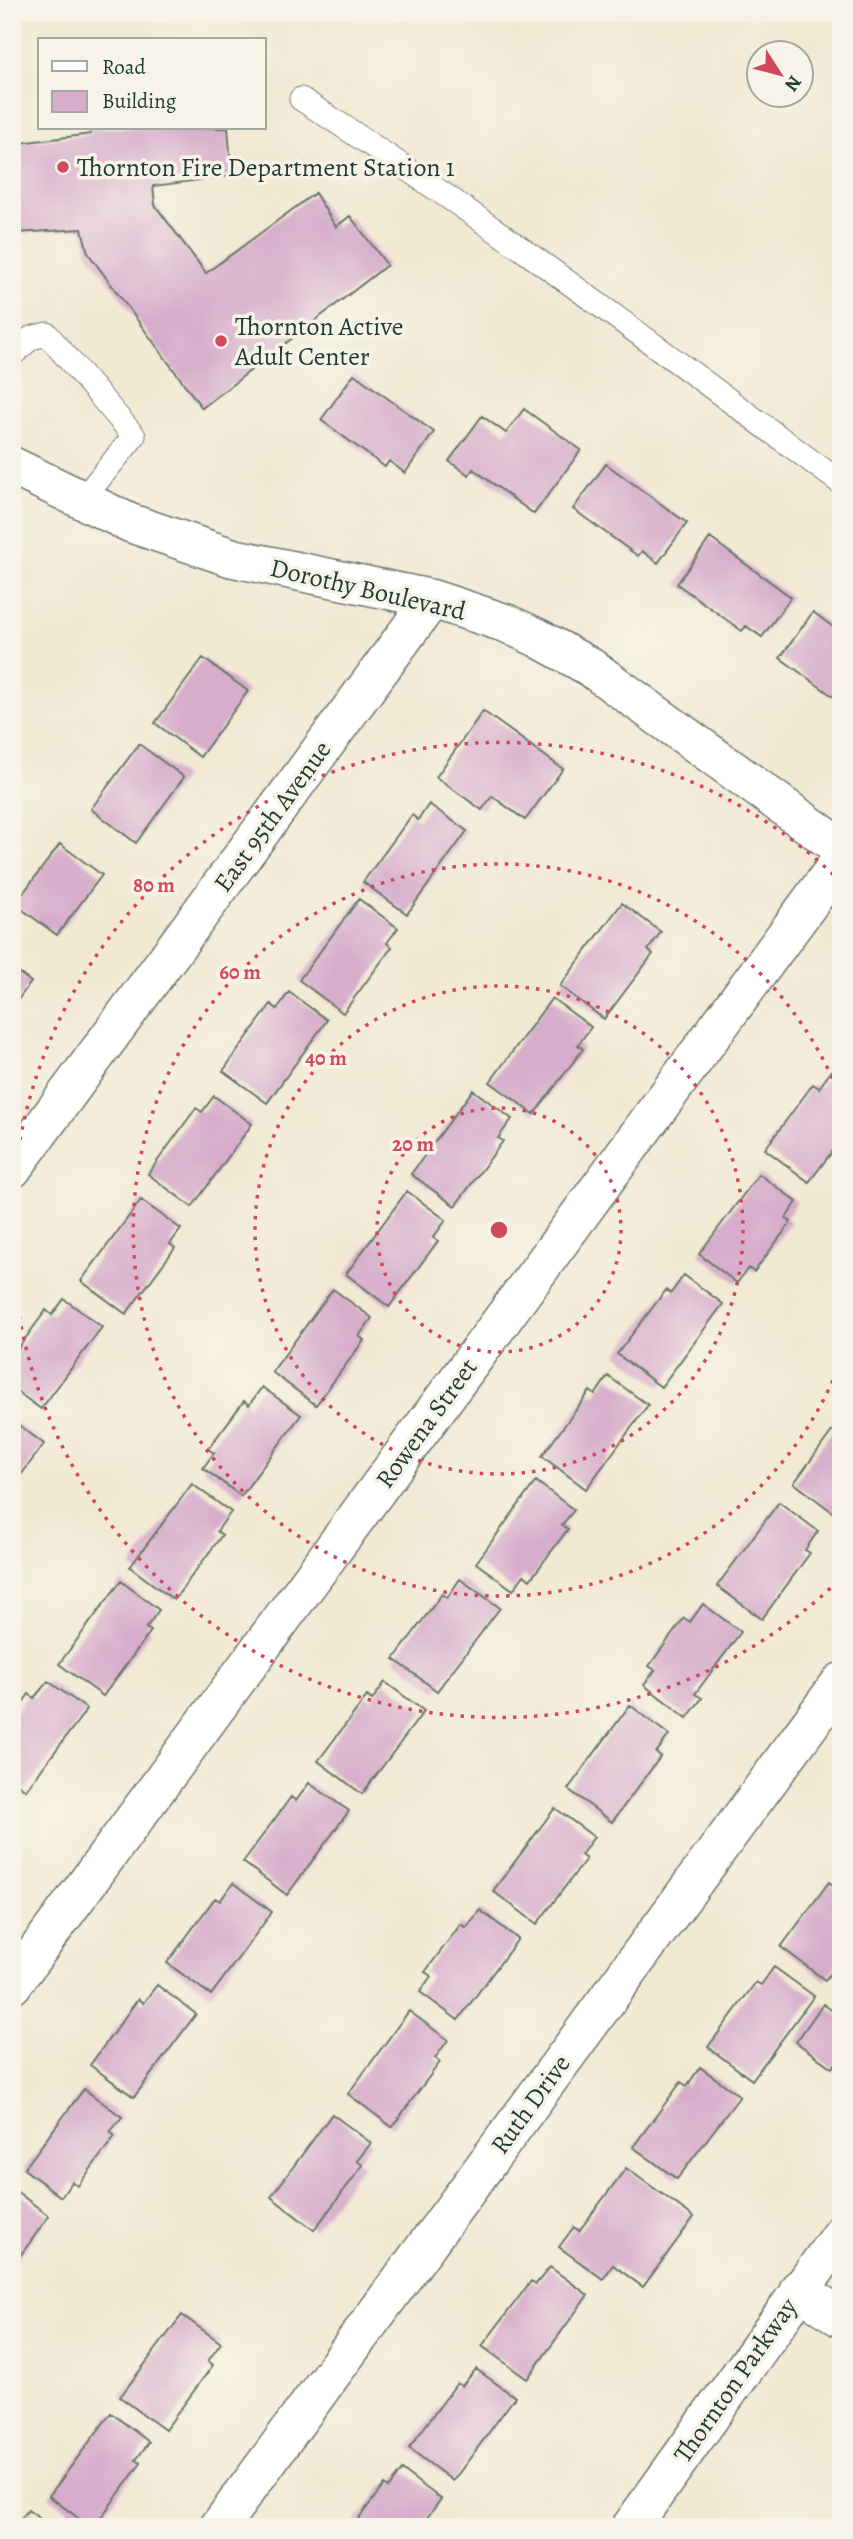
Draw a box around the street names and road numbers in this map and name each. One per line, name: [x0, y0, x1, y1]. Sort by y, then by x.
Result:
street label: Dorothy Boulevard: [267, 550, 469, 629]
street label: East 95th Avenue: [206, 734, 339, 899]
street label: Rowena Street: [367, 1351, 486, 1495]
street label: Ruth Drive: [482, 2047, 578, 2161]
street label: Thornton Parkway: [666, 2291, 806, 2470]

